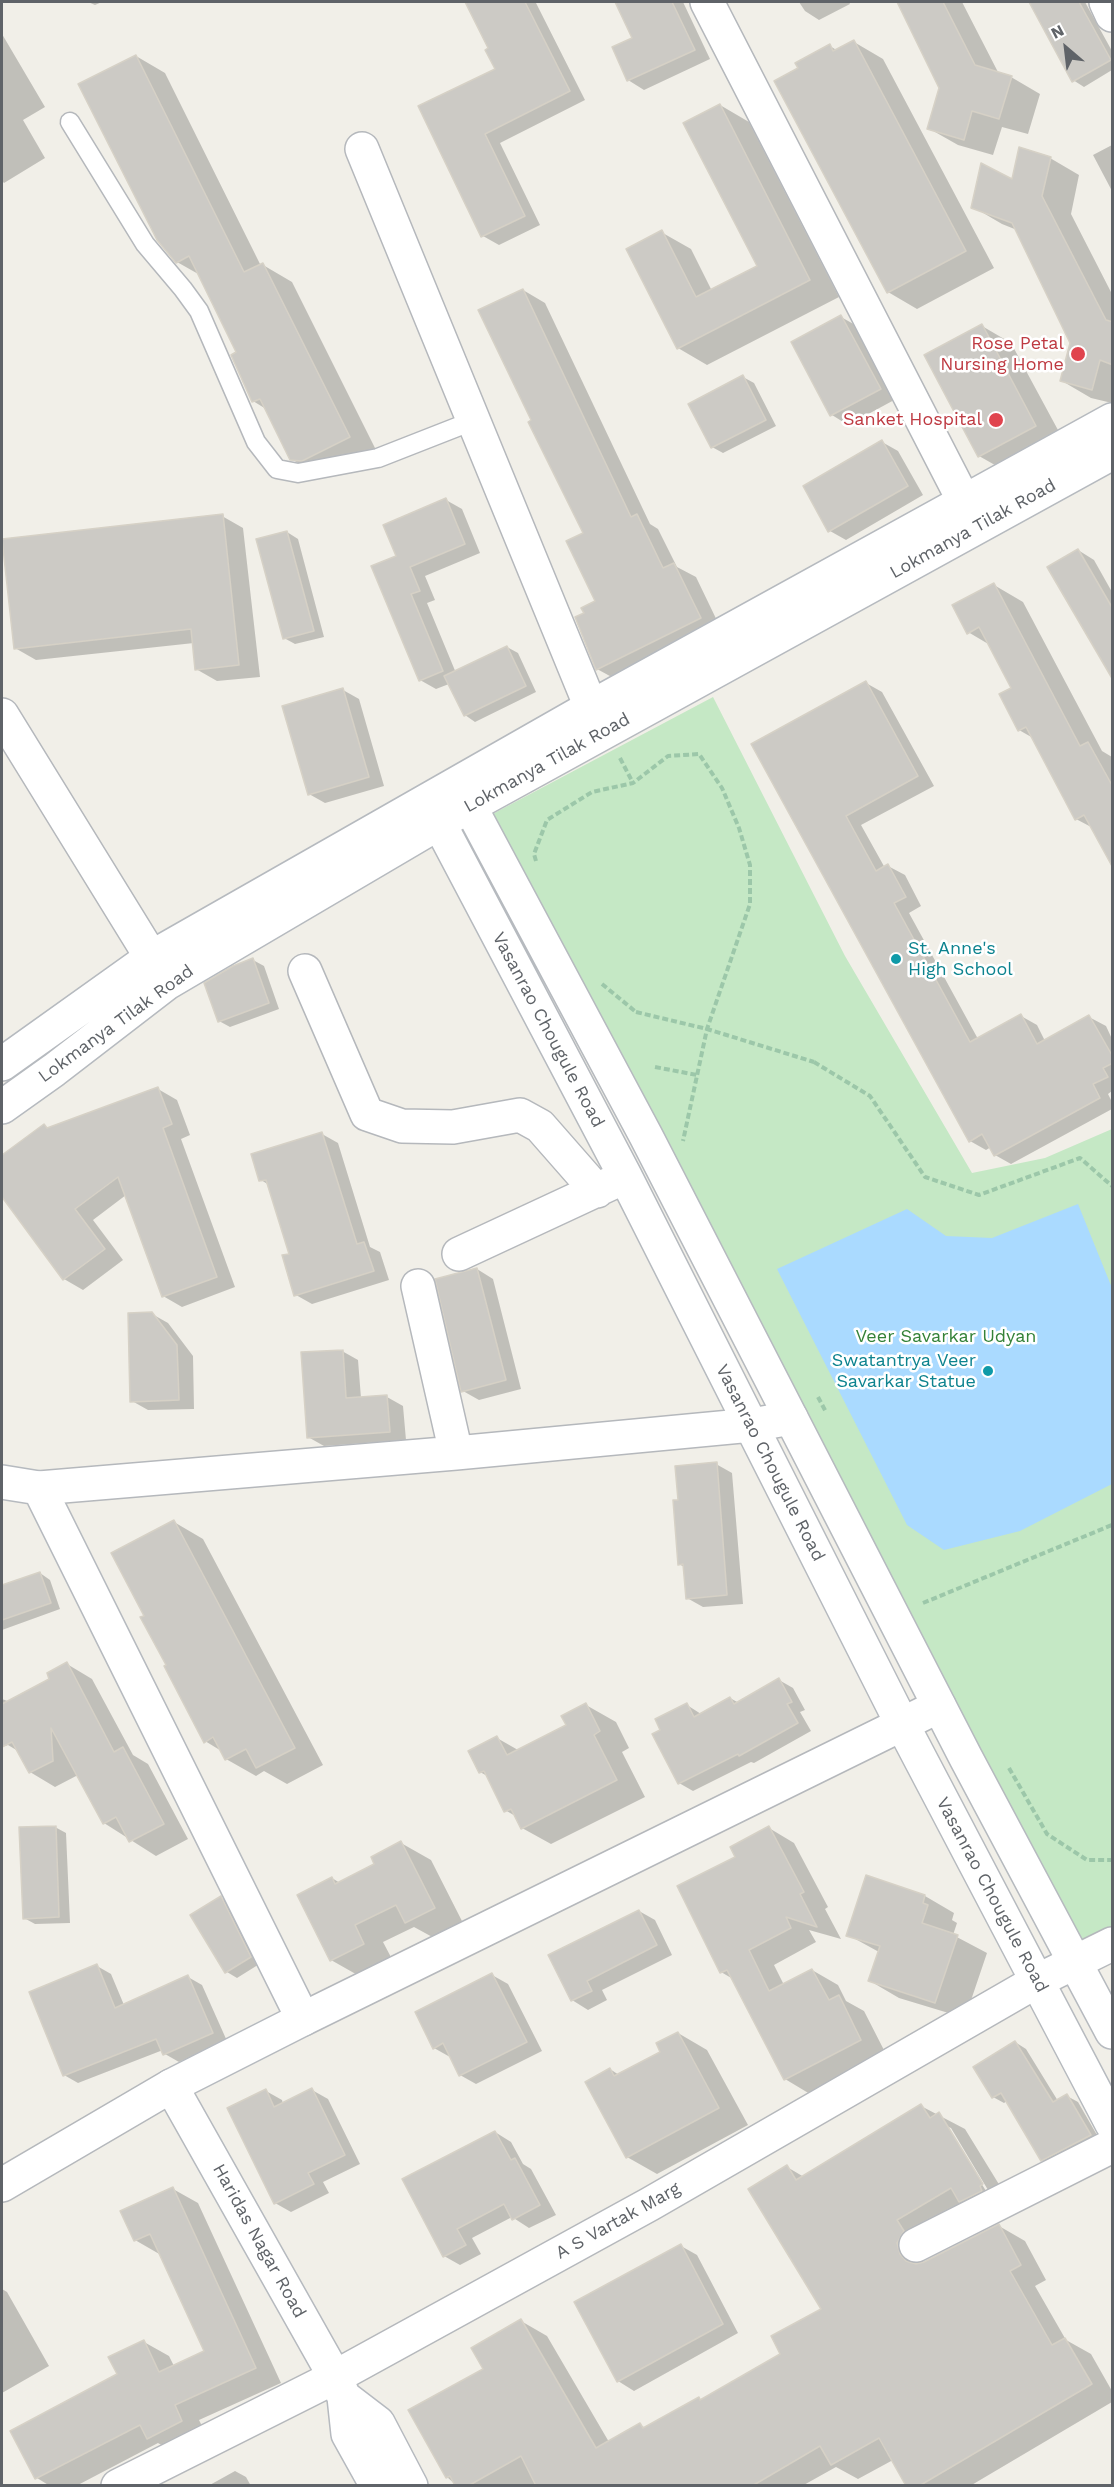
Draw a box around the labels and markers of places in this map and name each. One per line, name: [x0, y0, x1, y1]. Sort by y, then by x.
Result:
place label: Rose Petal Nursing Home: [940, 333, 1064, 376]
marker: Rose Petal Nursing Home: [1069, 345, 1087, 363]
place label: Sanket Hospital: [843, 409, 982, 431]
marker: Sanket Hospital: [987, 411, 1005, 429]
place label: St. Anne's High School: [908, 938, 1013, 980]
marker: St. Anne's High School: [889, 952, 903, 966]
place label: Swatantrya Veer Savarkar Statue: [832, 1350, 976, 1392]
marker: Swatantrya Veer Savarkar Statue: [981, 1364, 995, 1378]

